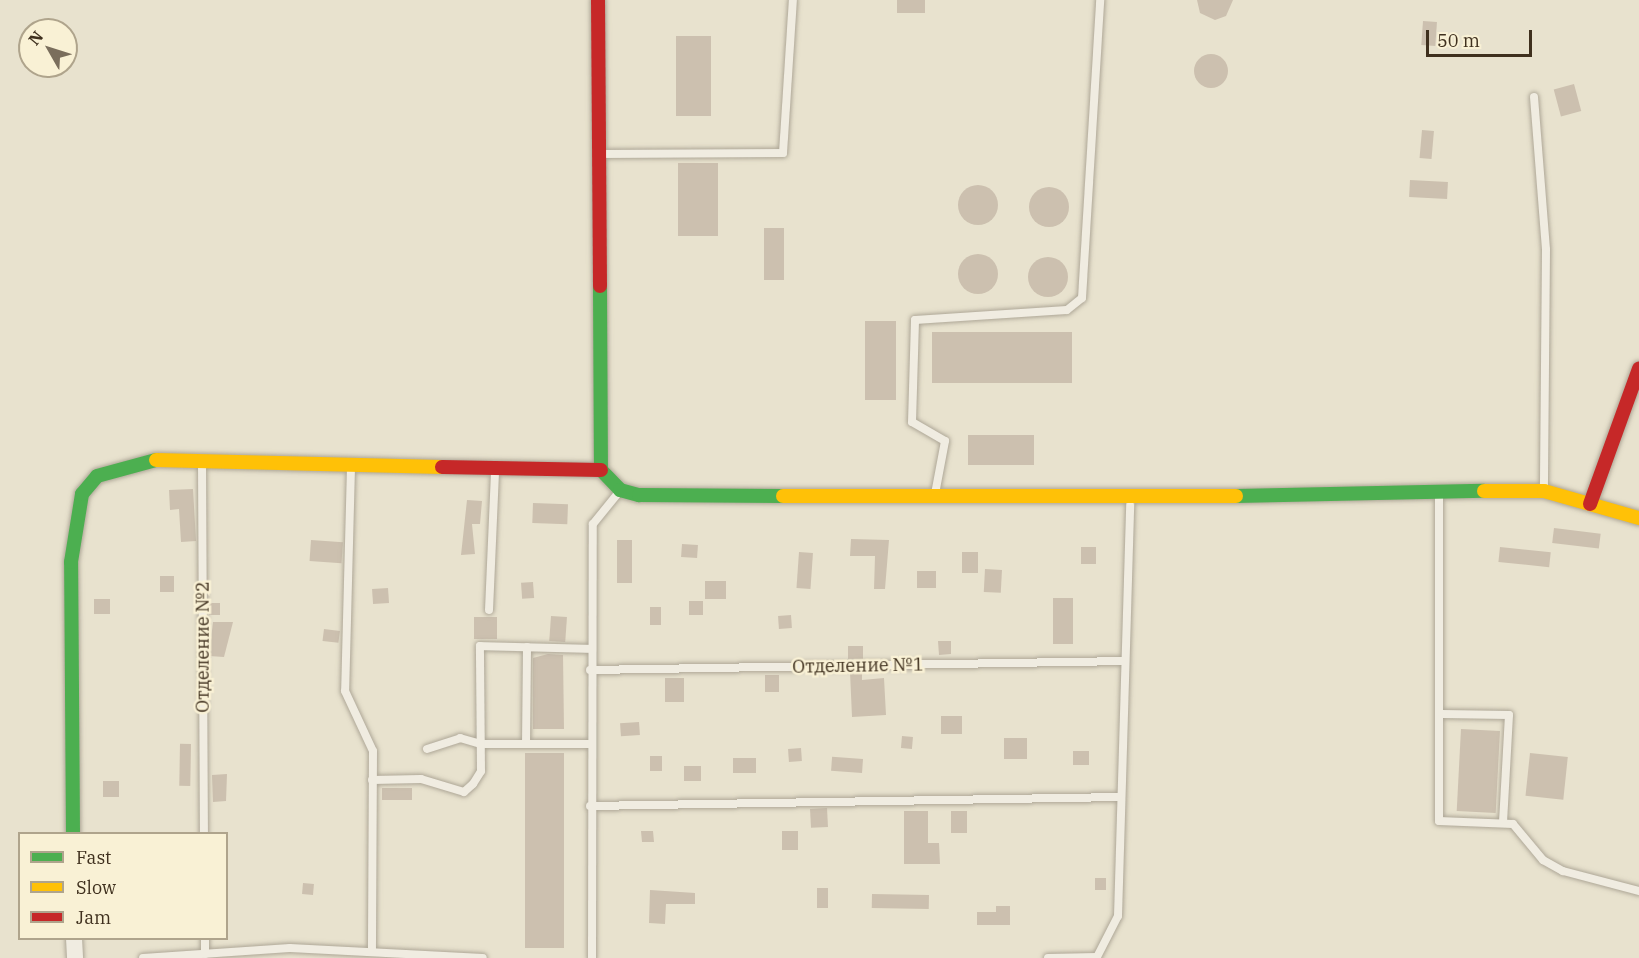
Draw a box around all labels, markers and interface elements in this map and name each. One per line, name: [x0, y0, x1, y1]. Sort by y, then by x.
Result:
north arrow: [18, 18, 78, 78]
scale bar: [1429, 18, 1536, 56]
text: N: [24, 27, 47, 49]
text: 50 m: [1437, 29, 1480, 52]
street label: Отделение №2: [192, 581, 214, 713]
street label: Отделение №1: [792, 654, 924, 678]
legend: [18, 832, 228, 940]
text: Fast: [76, 846, 111, 869]
text: Slow: [76, 876, 116, 899]
text: Jam: [76, 906, 111, 929]

